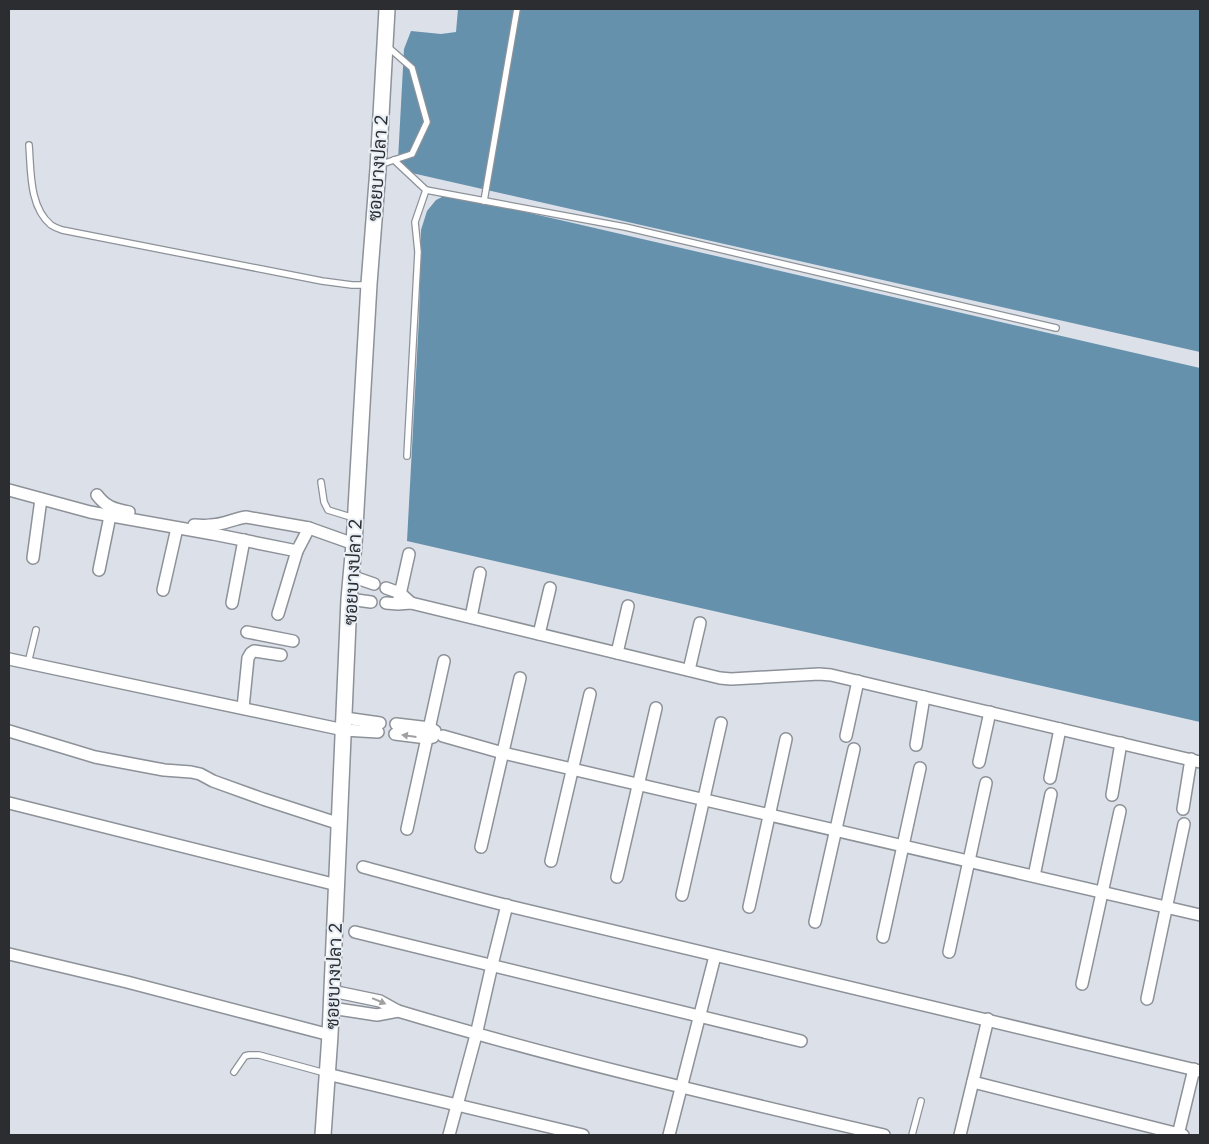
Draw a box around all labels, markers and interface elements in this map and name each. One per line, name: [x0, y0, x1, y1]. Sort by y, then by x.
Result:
street label: ซอยบางปลา 2: [362, 114, 392, 222]
street label: ซอยบางปลา 2: [338, 518, 366, 626]
one-way arrow: [401, 731, 417, 739]
street label: ซอยบางปลา 2: [320, 922, 346, 1030]
one-way arrow: [372, 998, 386, 1006]

